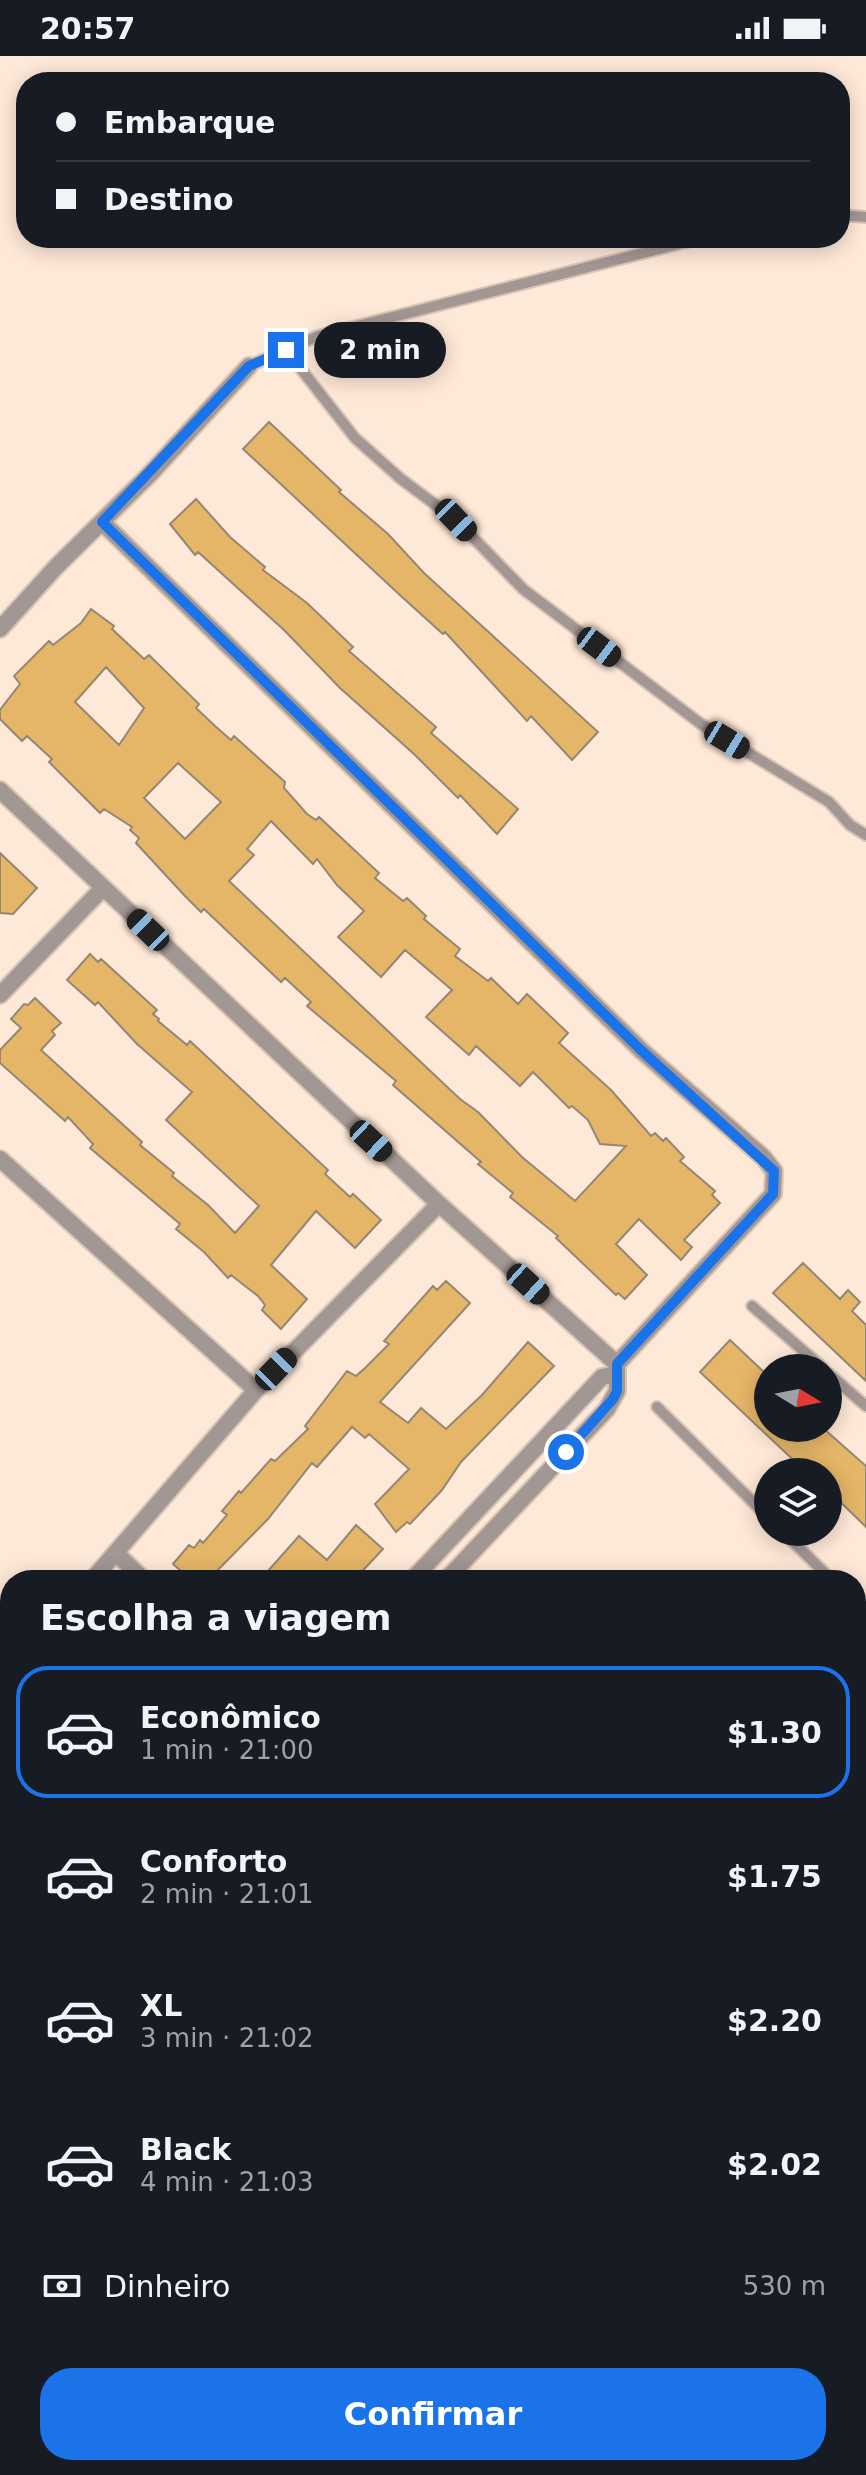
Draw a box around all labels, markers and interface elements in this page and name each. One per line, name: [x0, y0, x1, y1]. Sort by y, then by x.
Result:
text: 20:57: [40, 11, 136, 46]
text: Embarque: [104, 105, 275, 140]
text: Destino: [104, 182, 234, 217]
callout: 2 min: [314, 322, 446, 378]
route end: [268, 332, 304, 368]
text: 2 min: [339, 335, 421, 365]
car: [431, 494, 481, 546]
car: [573, 623, 625, 671]
car: [700, 717, 754, 763]
car: [122, 905, 174, 955]
car: [345, 1116, 397, 1166]
car: [502, 1259, 554, 1309]
car: [251, 1343, 301, 1395]
north arrow: [754, 1354, 842, 1442]
map controls: [754, 1354, 842, 1546]
route start: [548, 1434, 584, 1470]
button: layers: [754, 1458, 842, 1546]
text: Escolha a viagem: [40, 1597, 392, 1638]
icon: car: [44, 1696, 116, 1768]
text: Econômico: [140, 1700, 321, 1735]
text: $1.30: [727, 1715, 822, 1750]
text: 1 min · 21:00: [140, 1735, 314, 1765]
icon: car: [44, 1840, 116, 1912]
text: Conforto: [140, 1844, 287, 1879]
text: $1.75: [727, 1859, 822, 1894]
text: 2 min · 21:01: [140, 1879, 314, 1909]
icon: car: [44, 1984, 116, 2056]
text: XL: [140, 1988, 182, 2023]
text: $2.20: [727, 2003, 822, 2038]
text: 3 min · 21:02: [140, 2023, 314, 2053]
icon: car: [44, 2128, 116, 2200]
text: Black: [140, 2132, 231, 2167]
text: $2.02: [727, 2147, 822, 2182]
text: 4 min · 21:03: [140, 2167, 314, 2197]
icon: cash: [40, 2264, 84, 2308]
text: Dinheiro: [104, 2269, 230, 2304]
text: 530 m: [743, 2271, 826, 2301]
button: Confirmar: [40, 2368, 826, 2460]

